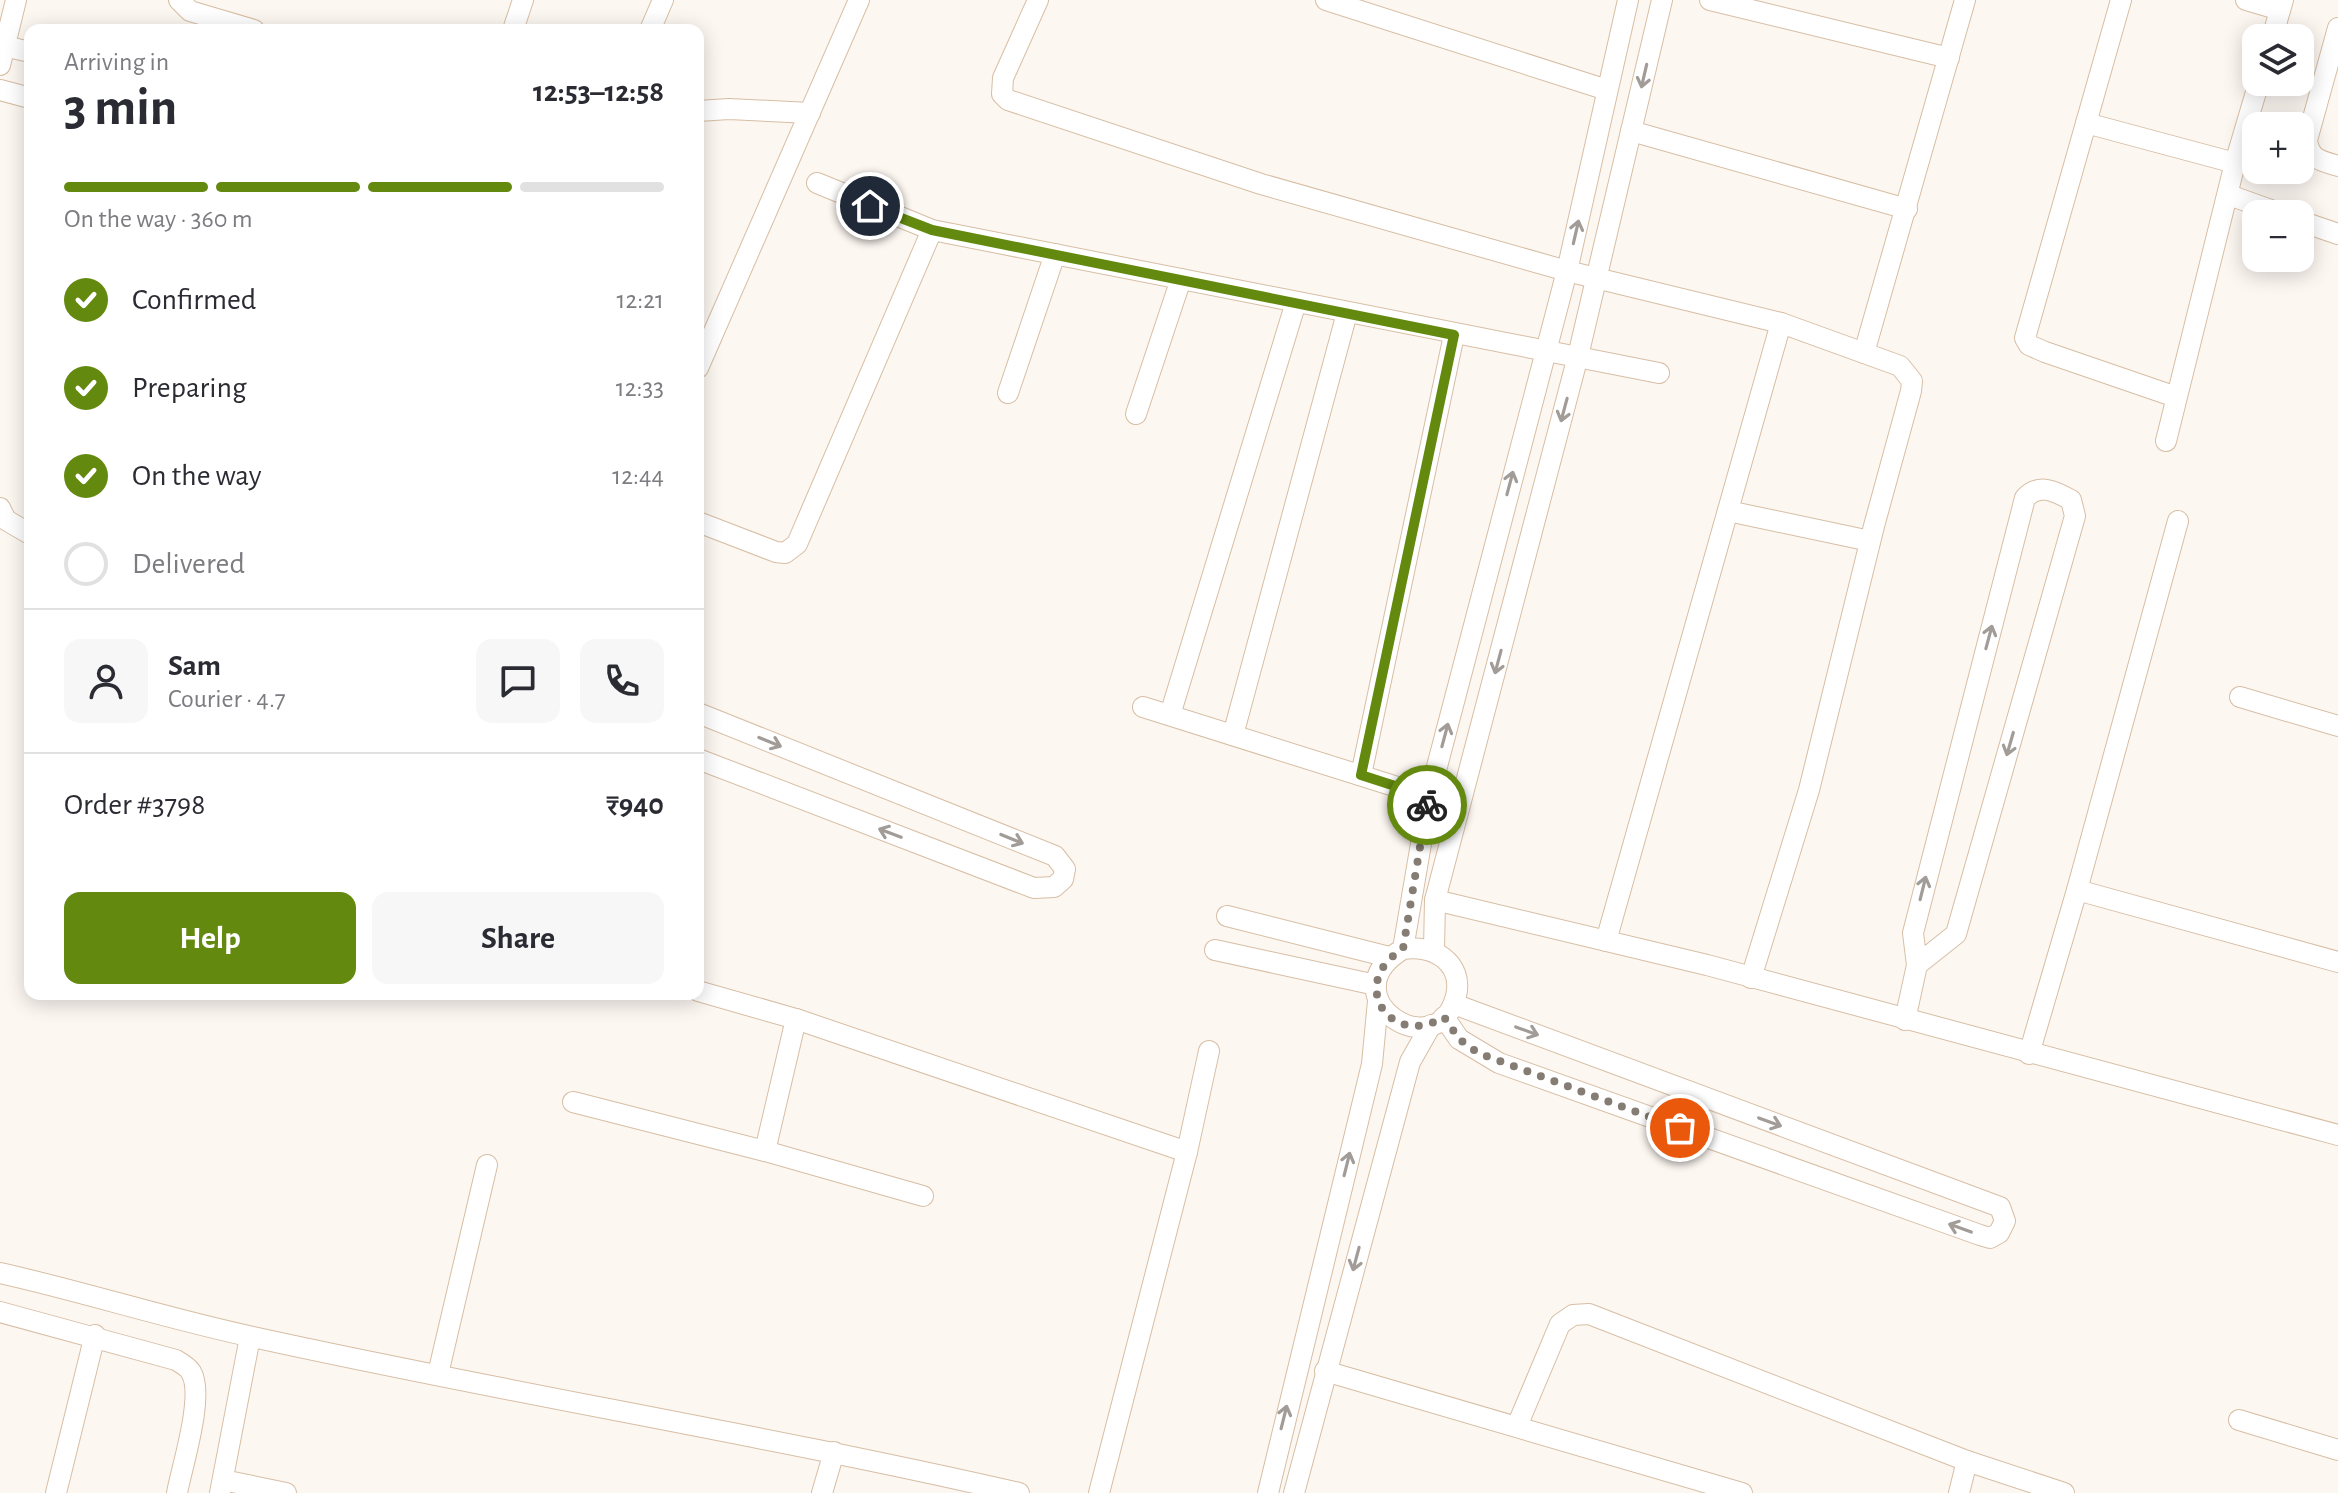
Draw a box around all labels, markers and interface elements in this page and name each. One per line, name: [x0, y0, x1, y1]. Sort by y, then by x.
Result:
map controls: [2242, 24, 2314, 272]
button: layers: [2242, 24, 2314, 96]
text: Arriving in: [64, 49, 169, 75]
one-way arrow: [1636, 63, 1651, 88]
text: 12:53–12:58: [533, 77, 664, 107]
text: 3 min: [64, 82, 177, 134]
button: +: [2242, 112, 2314, 184]
pin: [836, 172, 904, 240]
icon: home: [848, 184, 892, 228]
button: −: [2242, 200, 2314, 272]
text: On the way · 360 m: [64, 206, 252, 232]
one-way arrow: [1569, 220, 1584, 245]
icon: check: [64, 278, 108, 322]
text: Confirmed: [132, 285, 256, 315]
text: 12:21: [616, 287, 664, 313]
icon: check: [64, 366, 108, 410]
text: Preparing: [132, 373, 247, 403]
text: 12:33: [616, 375, 664, 401]
one-way arrow: [1555, 397, 1570, 423]
icon: check: [64, 454, 108, 498]
text: On the way: [132, 461, 261, 491]
text: 12:44: [612, 463, 664, 489]
one-way arrow: [1503, 471, 1518, 497]
text: Delivered: [132, 549, 245, 579]
one-way arrow: [1982, 624, 1997, 650]
button: person: [64, 639, 148, 723]
button: chat: [476, 639, 560, 723]
button: phone: [580, 639, 664, 723]
one-way arrow: [1490, 649, 1505, 674]
text: Sam: [168, 651, 221, 681]
text: Courier · 4.7: [168, 686, 286, 712]
one-way arrow: [1438, 723, 1453, 748]
one-way arrow: [2002, 730, 2017, 756]
one-way arrow: [757, 736, 782, 751]
courier: [1387, 765, 1467, 845]
icon: bike: [1405, 783, 1449, 827]
text: Order #3798: [64, 790, 205, 820]
text: ₹940: [606, 790, 664, 820]
one-way arrow: [878, 825, 903, 839]
one-way arrow: [999, 833, 1024, 847]
one-way arrow: [1917, 876, 1932, 902]
button: Help: [64, 892, 356, 984]
button: Share: [372, 892, 664, 984]
one-way arrow: [1514, 1025, 1539, 1039]
pin: [1646, 1094, 1714, 1162]
icon: bag: [1658, 1106, 1702, 1150]
one-way arrow: [1758, 1116, 1782, 1130]
one-way arrow: [1340, 1152, 1355, 1178]
one-way arrow: [1948, 1220, 1973, 1234]
one-way arrow: [1348, 1245, 1363, 1271]
one-way arrow: [1277, 1404, 1292, 1430]

